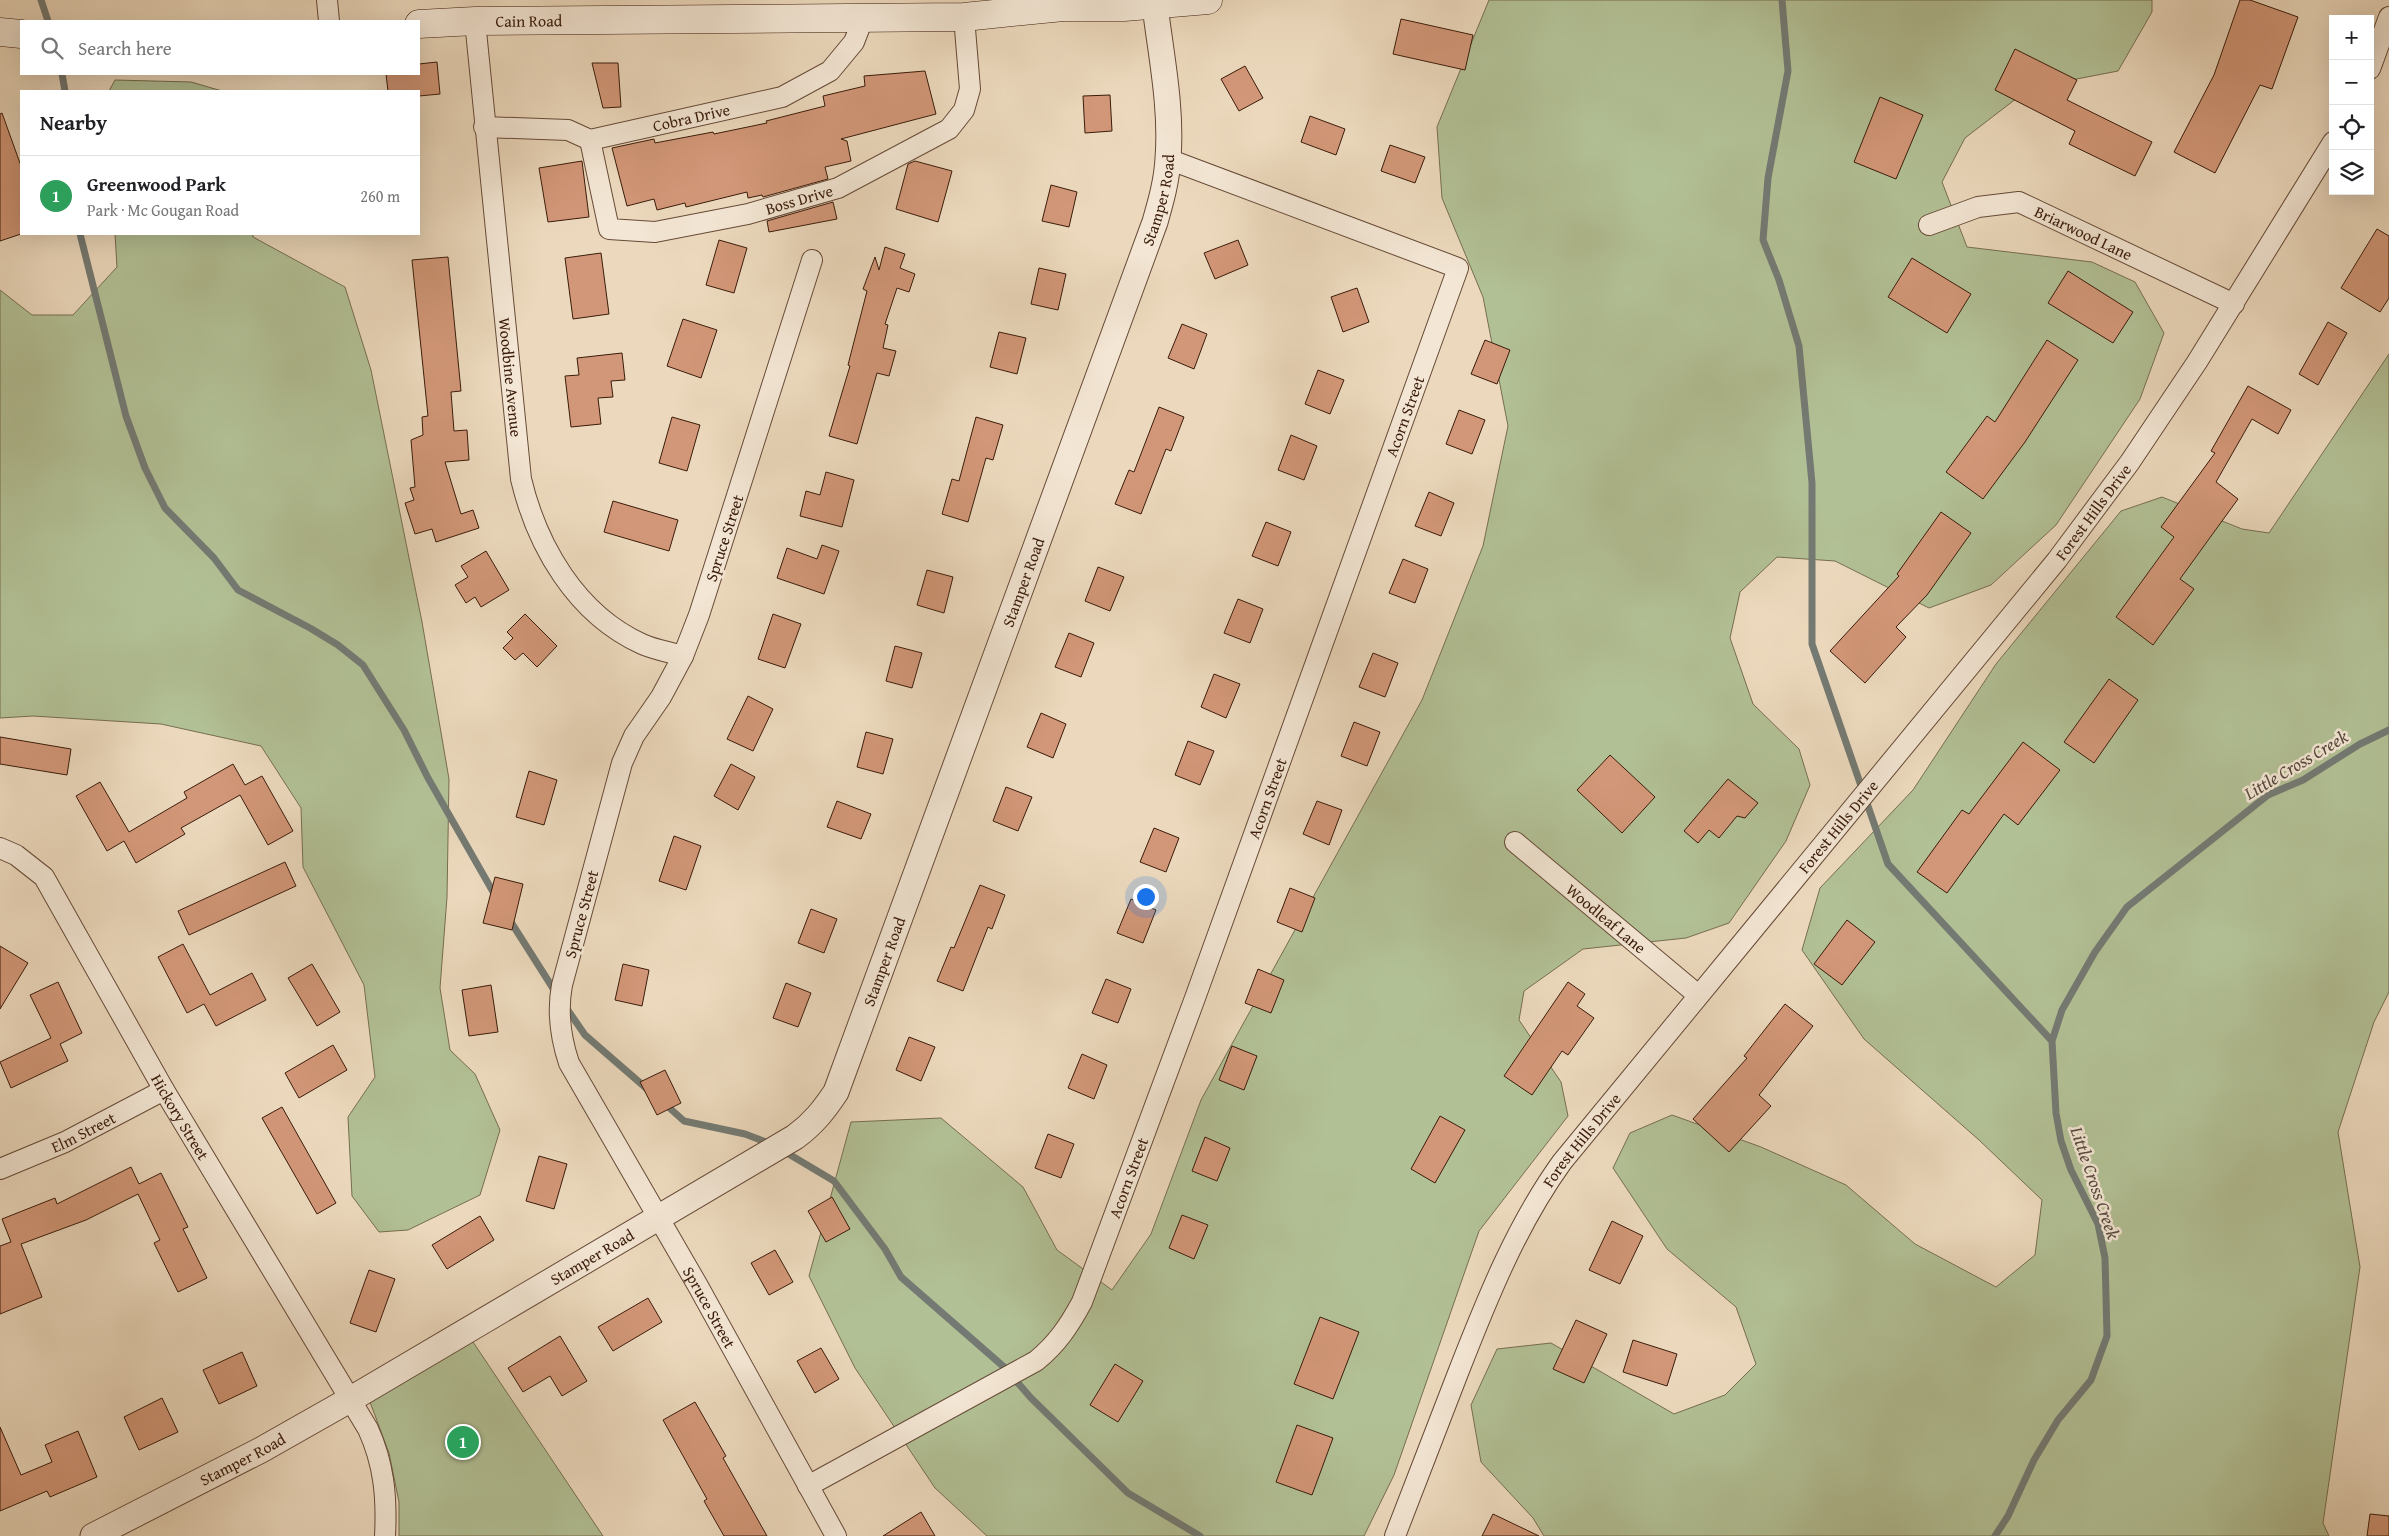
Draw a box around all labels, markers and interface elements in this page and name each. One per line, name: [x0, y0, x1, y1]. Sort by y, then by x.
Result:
street label: Cain Road: [495, 8, 563, 33]
map controls: [2329, 15, 2374, 195]
button: +: [2329, 15, 2374, 60]
search box: [20, 20, 420, 75]
icon: search: [38, 34, 66, 62]
text: Search here: [78, 34, 172, 62]
button: −: [2329, 60, 2374, 105]
street label: Cobra Drive: [650, 97, 732, 138]
button: locate: [2329, 105, 2374, 150]
text: Nearby: [40, 107, 107, 138]
button: layers: [2329, 150, 2374, 195]
street label: Stamper Road: [1135, 153, 1180, 249]
text: Greenwood Park: [87, 170, 226, 198]
street label: Boss Drive: [762, 178, 836, 220]
text: 1: [52, 184, 60, 208]
text: 260 m: [360, 184, 400, 208]
text: Park · Mc Gougan Road: [87, 198, 239, 222]
street label: Briarwood Lane: [2031, 199, 2137, 266]
street label: Woodbine Avenue: [493, 316, 529, 438]
street label: Acorn Street: [1379, 372, 1430, 460]
street label: Forest Hills Drive: [2049, 459, 2137, 565]
street label: Spruce Street: [699, 491, 749, 585]
street label: Stamper Road: [996, 534, 1051, 630]
water label: Little Cross Creek: [2238, 722, 2354, 807]
street label: Acorn Street: [1241, 754, 1293, 842]
street label: Forest Hills Drive: [1792, 775, 1884, 878]
street label: Spruce Street: [558, 867, 604, 961]
street label: Woodleaf Lane: [1561, 878, 1652, 959]
your location: [1133, 884, 1159, 910]
street label: Stamper Road: [856, 913, 911, 1010]
street label: Hickory Street: [145, 1069, 216, 1165]
street label: Forest Hills Drive: [1536, 1087, 1626, 1192]
street label: Elm Street: [47, 1105, 120, 1159]
water label: Little Cross Creek: [2063, 1122, 2128, 1243]
street label: Acorn Street: [1102, 1134, 1154, 1222]
street label: Stamper Road: [545, 1222, 639, 1291]
street label: Spruce Street: [677, 1262, 742, 1353]
pin: 1: [447, 1423, 479, 1461]
street label: Stamper Road: [195, 1426, 290, 1492]

